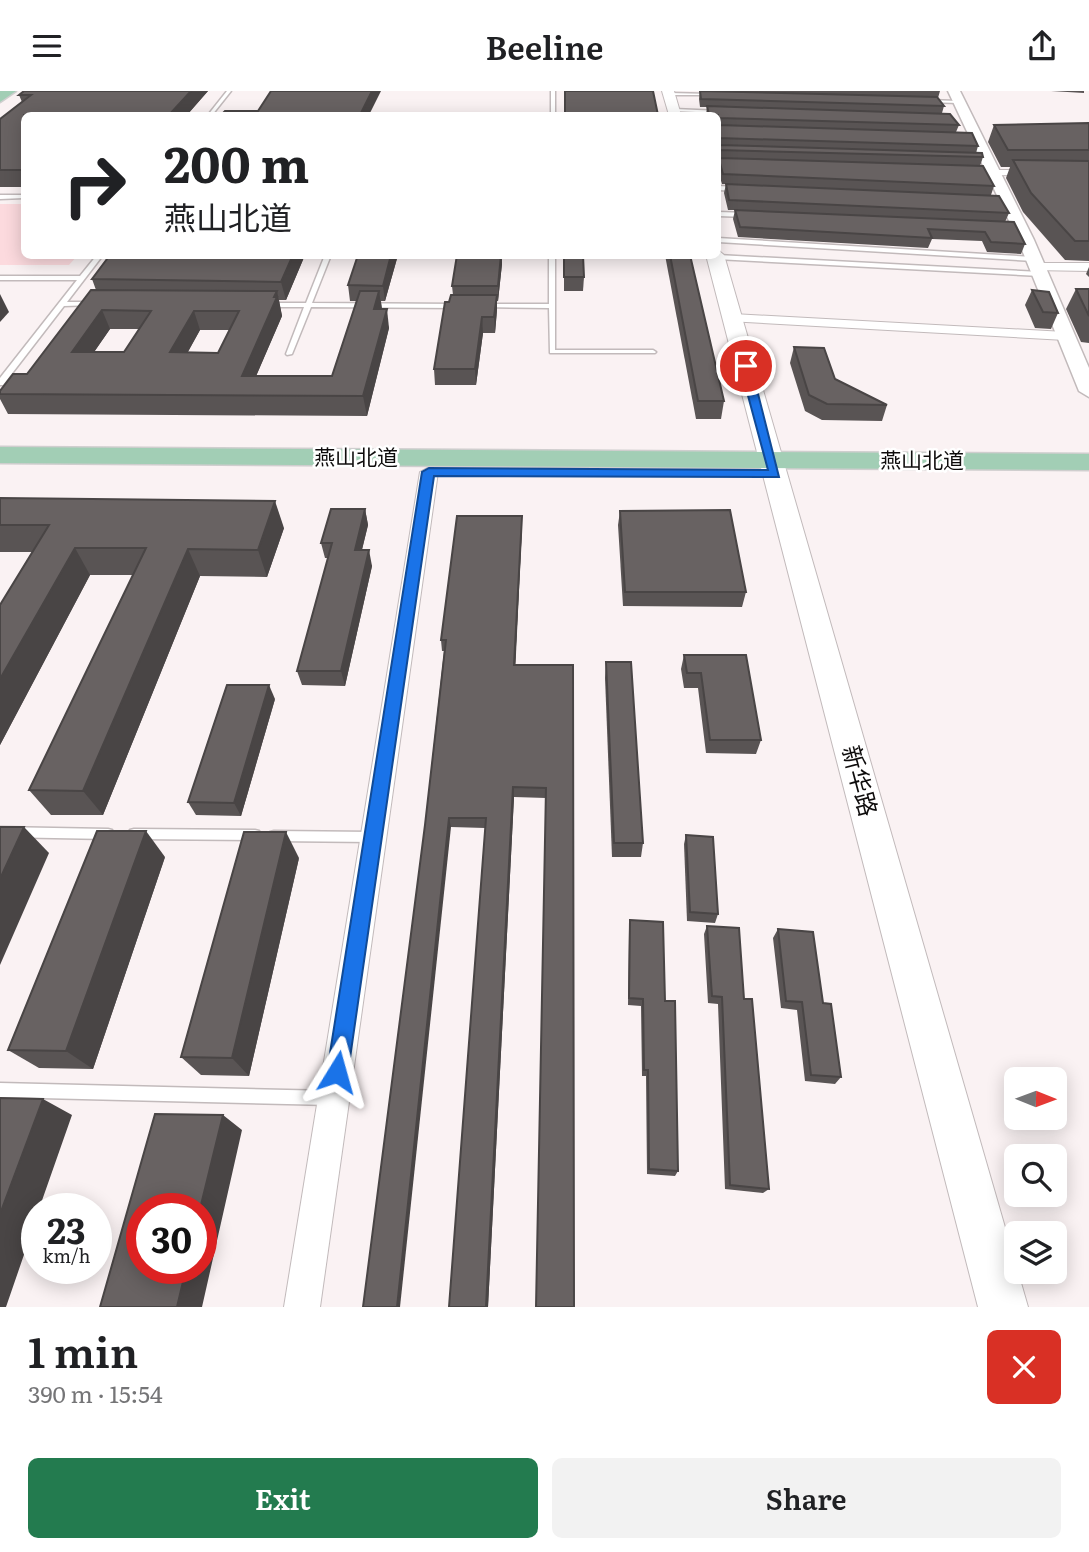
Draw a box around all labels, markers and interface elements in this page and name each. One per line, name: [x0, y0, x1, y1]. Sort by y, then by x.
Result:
text: Beeline: [485, 22, 604, 70]
icon: menu: [28, 27, 66, 65]
icon: share: [1023, 27, 1061, 65]
text: 200 m: [164, 125, 309, 198]
icon: right: [49, 140, 140, 231]
text: 燕山北道: [164, 192, 292, 240]
pin: [716, 336, 776, 396]
icon: arrive: [727, 347, 765, 385]
street label: 燕山北道: [314, 440, 398, 471]
street label: 燕山北道: [880, 443, 964, 474]
street label: 新华路: [835, 741, 888, 820]
position arrow: [300, 1035, 374, 1109]
north arrow: [1004, 1067, 1068, 1131]
map controls: [1004, 1067, 1067, 1284]
button: search: [1004, 1144, 1067, 1207]
speed limit sign: 30: [126, 1193, 217, 1284]
text: 23: [47, 1203, 86, 1255]
button: layers: [1004, 1221, 1067, 1284]
text: km/h: [43, 1242, 90, 1269]
text: 1 min: [28, 1319, 138, 1381]
button: close: [987, 1330, 1061, 1404]
text: 390 m · 15:54: [28, 1376, 163, 1410]
button: Exit: [28, 1458, 538, 1538]
button: Share: [552, 1458, 1061, 1538]

